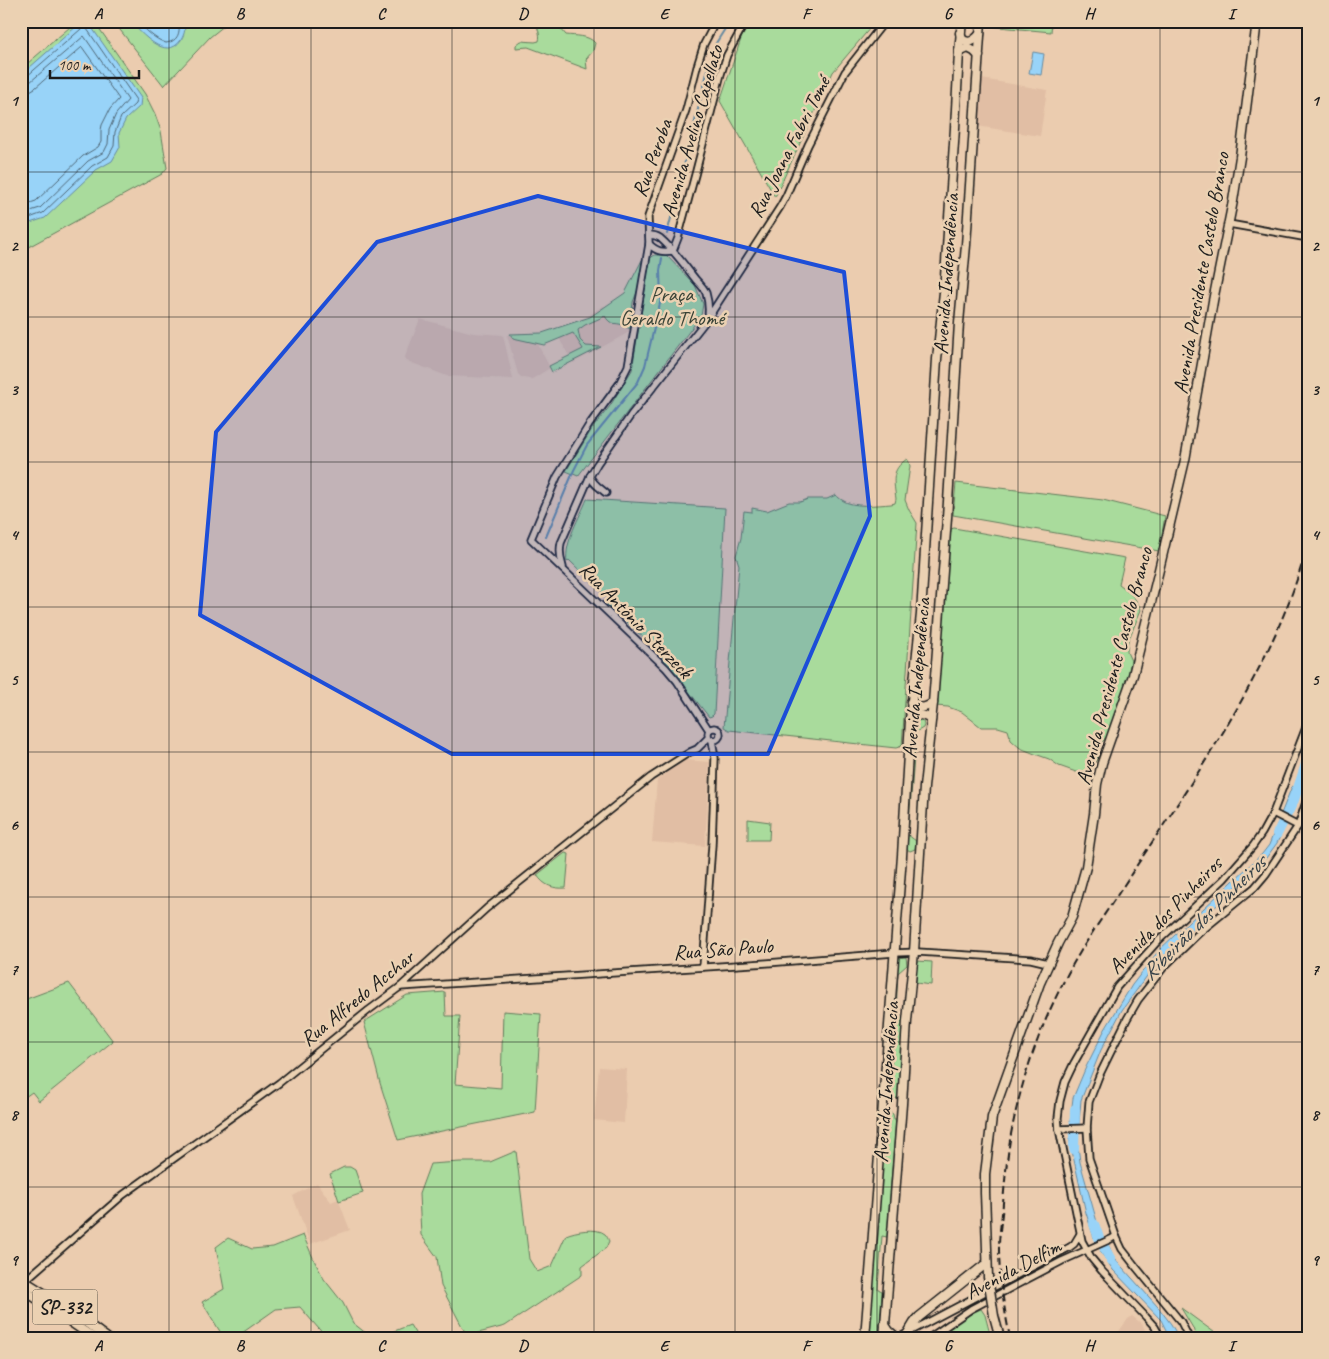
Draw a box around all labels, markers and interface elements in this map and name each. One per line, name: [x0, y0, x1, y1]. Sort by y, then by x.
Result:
text: A: [94, 4, 104, 24]
text: B: [236, 4, 246, 24]
text: C: [377, 4, 387, 24]
text: D: [518, 4, 529, 24]
text: E: [660, 4, 671, 24]
text: F: [802, 4, 813, 24]
text: G: [944, 4, 954, 24]
text: H: [1084, 4, 1096, 24]
text: I: [1228, 4, 1238, 24]
street label: Avenida Avelino Capellato: [655, 41, 729, 220]
scale bar: [50, 48, 139, 80]
text: 100 m: [58, 56, 92, 75]
street label: Rua Joana Fabri Tomé: [742, 69, 837, 222]
text: 1: [10, 91, 19, 111]
text: 1: [1311, 91, 1320, 111]
street label: Rua Peroba: [626, 114, 679, 200]
street label: Avenida Presidente Castelo Branco: [1167, 149, 1235, 396]
street label: Avenida Independência: [927, 191, 965, 355]
text: 2: [10, 236, 19, 256]
text: 2: [1311, 236, 1320, 256]
park label: Praça Geraldo Thomé: [620, 281, 727, 331]
text: 3: [10, 380, 19, 400]
text: 3: [1311, 380, 1320, 400]
text: 4: [10, 525, 19, 545]
text: 4: [1311, 525, 1320, 545]
street label: Avenida Presidente Castelo Branco: [1070, 543, 1159, 787]
street label: Rua Antônio Sterzeck: [574, 556, 699, 685]
street label: Avenida Independência: [896, 595, 936, 759]
text: 5: [11, 670, 20, 690]
text: 5: [1312, 670, 1321, 690]
text: 6: [10, 815, 19, 835]
text: 6: [1311, 815, 1320, 835]
water label: Ribeirão dos Pinheiros: [1135, 847, 1275, 986]
street label: Avenida dos Pinheiros: [1102, 850, 1229, 979]
street label: Rua São Paulo: [672, 932, 775, 965]
street label: Rua Alfredo Acchar: [295, 943, 420, 1052]
text: 7: [10, 960, 19, 980]
text: 7: [1311, 960, 1320, 980]
street label: Avenida Independência: [867, 999, 905, 1163]
text: 8: [10, 1105, 19, 1125]
text: 8: [1311, 1105, 1320, 1125]
street label: Avenida Delfim: [961, 1232, 1066, 1305]
text: 9: [10, 1250, 19, 1270]
text: 9: [1311, 1250, 1320, 1270]
road number: SP-332: [32, 1290, 98, 1324]
text: A: [94, 1336, 104, 1356]
text: B: [236, 1336, 246, 1356]
text: C: [377, 1336, 387, 1356]
text: D: [518, 1336, 529, 1356]
text: E: [660, 1336, 671, 1356]
text: F: [802, 1336, 813, 1356]
text: G: [944, 1336, 954, 1356]
text: H: [1084, 1336, 1096, 1356]
text: I: [1228, 1336, 1238, 1356]

